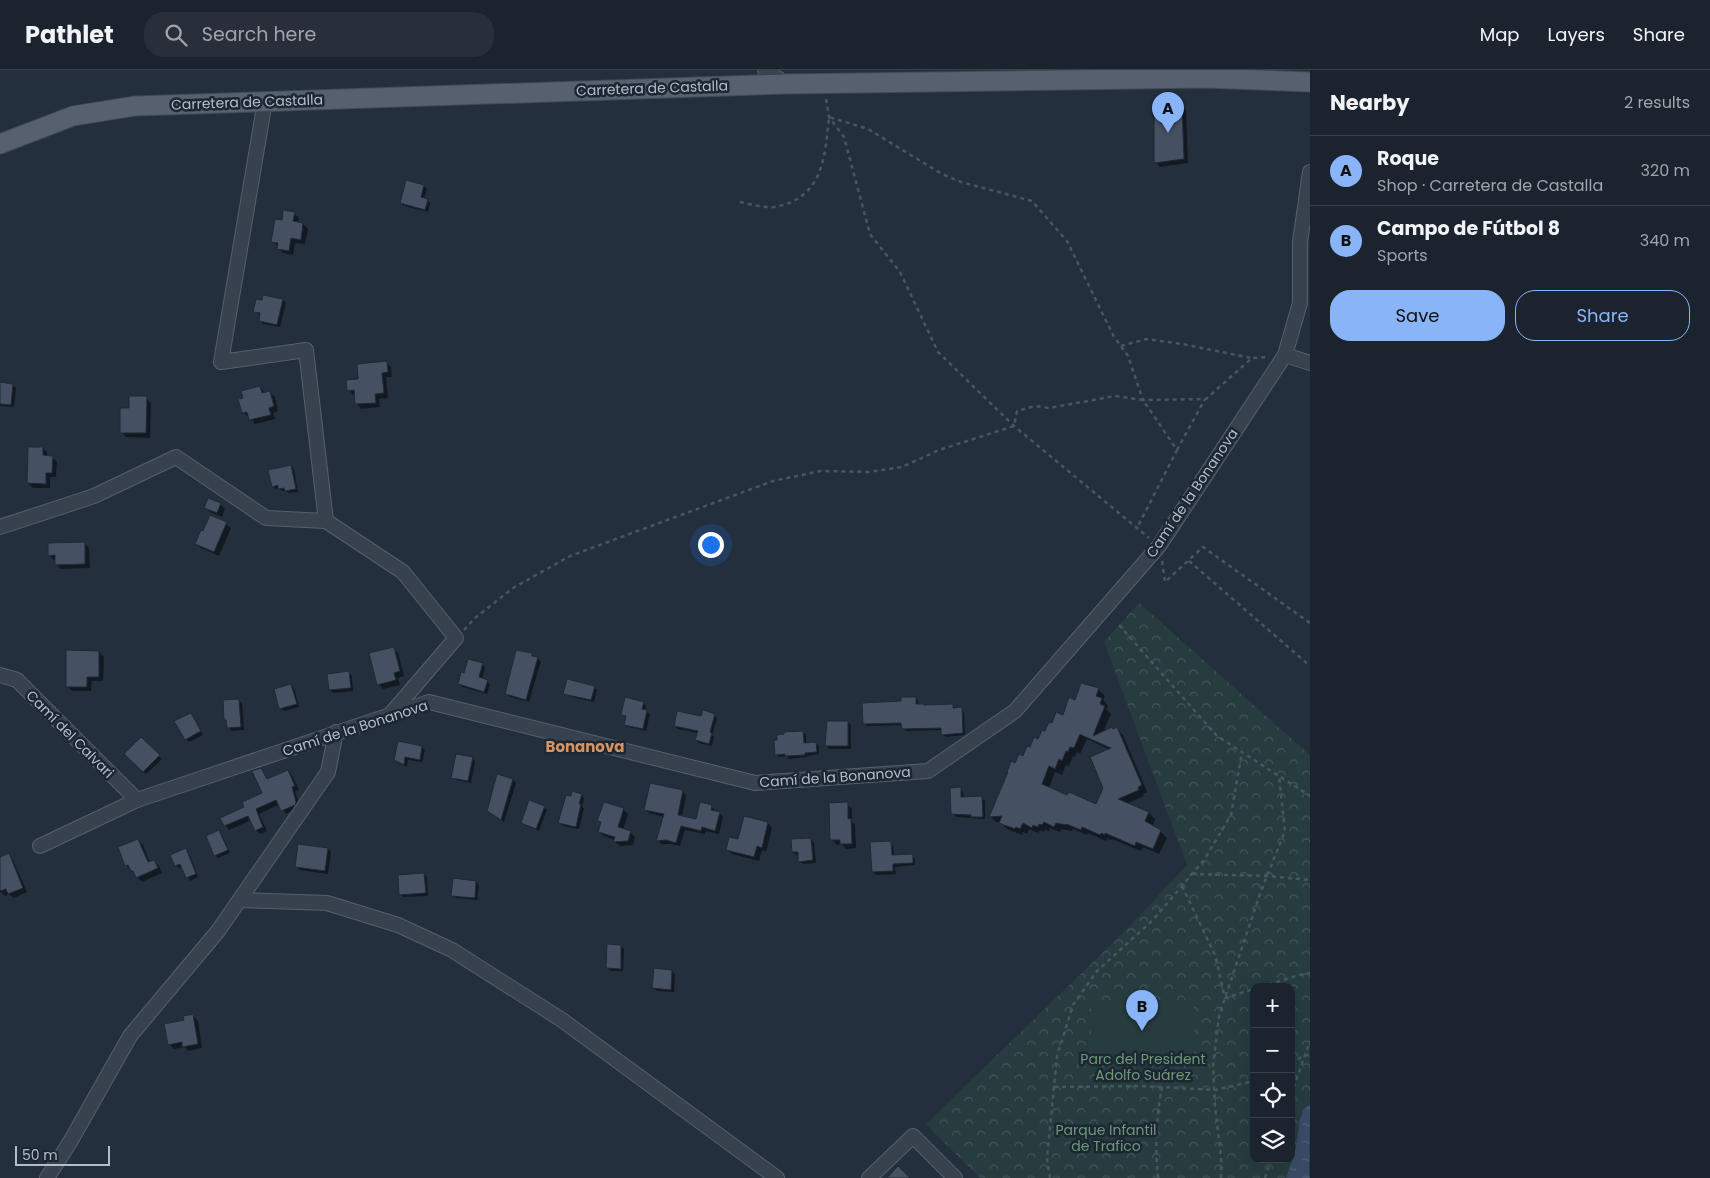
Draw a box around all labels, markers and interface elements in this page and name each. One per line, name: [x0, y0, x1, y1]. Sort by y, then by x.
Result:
search box: [144, 12, 494, 57]
text: Pathlet: [25, 18, 114, 51]
icon: search: [162, 21, 190, 49]
text: Search here: [202, 21, 316, 48]
text: Map: [1480, 22, 1520, 47]
text: Layers: [1548, 22, 1605, 47]
text: Share: [1633, 22, 1685, 47]
street label: Carretera de Castalla: [576, 75, 728, 101]
text: Nearby: [1330, 88, 1410, 117]
street label: Carretera de Castalla: [171, 89, 323, 115]
text: 2 results: [1624, 91, 1690, 114]
pin: A: [1152, 92, 1184, 133]
text: Roque: [1377, 145, 1439, 172]
text: A: [1340, 159, 1352, 182]
text: 320 m: [1641, 159, 1690, 182]
text: Shop · Carretera de Castalla: [1377, 174, 1603, 197]
text: Campo de Fútbol 8: [1377, 215, 1560, 242]
text: B: [1341, 229, 1351, 252]
text: 340 m: [1640, 229, 1690, 252]
text: Sports: [1377, 244, 1428, 267]
button: Save: [1330, 290, 1505, 341]
button: Share: [1515, 290, 1690, 341]
street label: Camí de la Bonanova: [1141, 425, 1243, 561]
your location: [698, 532, 724, 558]
street label: Camí del Calvari: [22, 686, 118, 782]
street label: Camí de la Bonanova: [280, 695, 430, 761]
district label: Bonanova: [546, 736, 624, 757]
street label: Camí de la Bonanova: [759, 762, 911, 792]
map controls: [1250, 983, 1295, 1163]
button: +: [1250, 983, 1295, 1028]
pin: B: [1126, 990, 1158, 1031]
button: −: [1250, 1028, 1295, 1073]
park label: Parc del President Adolfo Suárez: [1080, 1049, 1206, 1085]
button: locate: [1250, 1073, 1295, 1118]
button: layers: [1250, 1118, 1295, 1163]
park label: Parque Infantil de Trafico: [1055, 1120, 1157, 1156]
scale bar: [15, 1143, 110, 1166]
text: 50 m: [22, 1145, 58, 1165]

